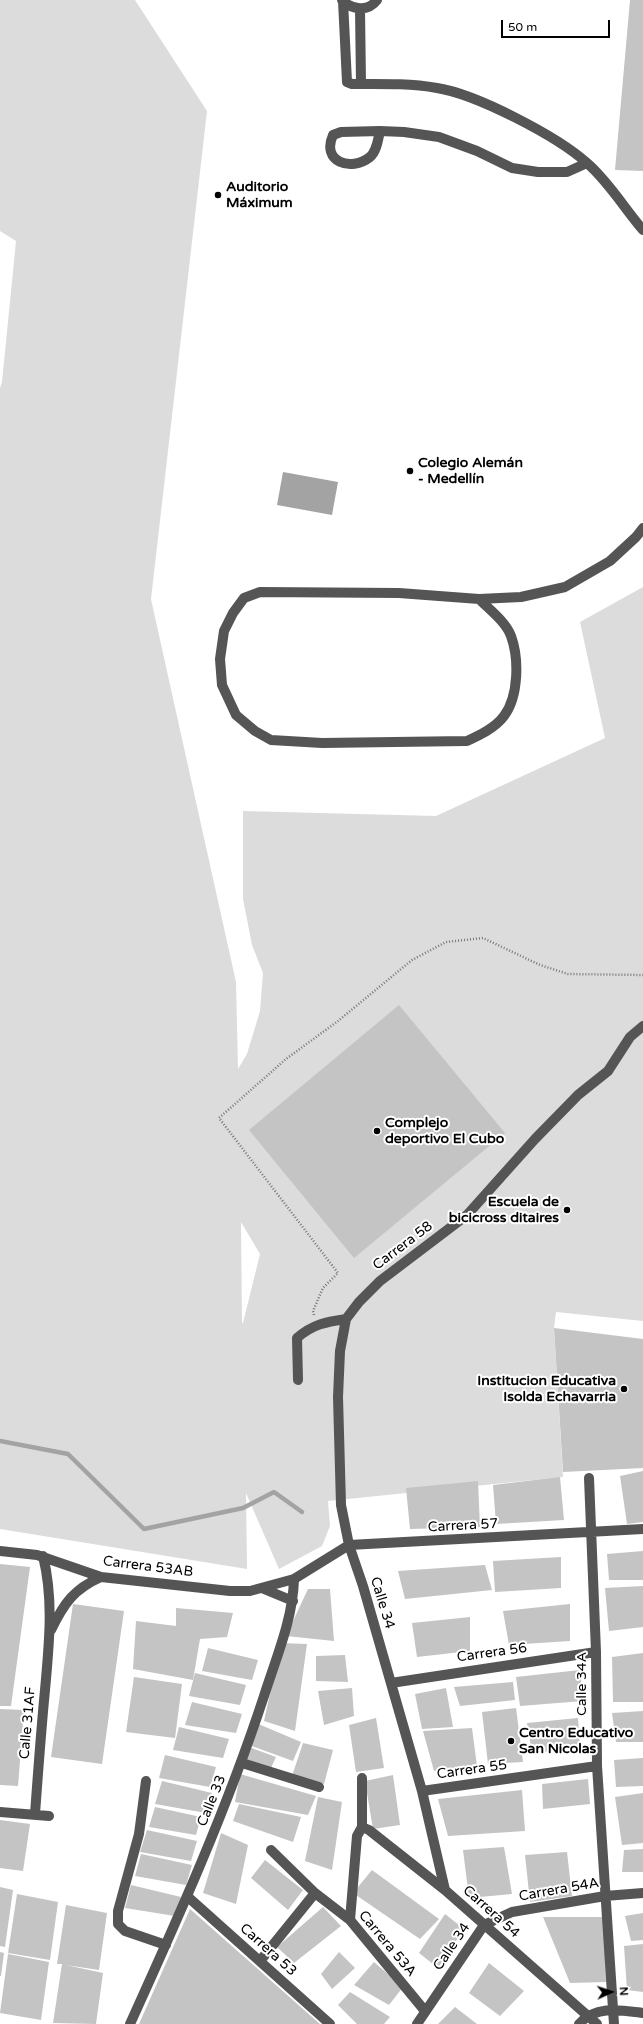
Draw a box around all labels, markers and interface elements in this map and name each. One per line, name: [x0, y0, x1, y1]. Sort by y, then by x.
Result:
scale bar: [503, 12, 612, 38]
text: 50 m: [508, 20, 537, 34]
place label: Auditorio Máximum: [226, 179, 293, 212]
marker: Auditorio Máximum: [213, 190, 223, 200]
place label: Colegio Alemán - Medellín: [418, 455, 523, 488]
marker: Colegio Alemán - Medellín: [405, 466, 415, 476]
place label: Complejo deportivo El Cubo: [385, 1115, 504, 1148]
marker: Complejo deportivo El Cubo: [372, 1126, 382, 1136]
place label: Escuela de bicicross ditaires: [449, 1194, 559, 1226]
marker: Escuela de bicicross ditaires: [562, 1205, 572, 1215]
street label: Carrera 58: [370, 1218, 436, 1274]
place label: Institucion Educativa Isolda Echavarria: [477, 1373, 616, 1406]
marker: Institucion Educativa Isolda Echavarria: [619, 1384, 629, 1394]
street label: Carrera 57: [427, 1516, 499, 1536]
street label: Carrera 53AB: [102, 1553, 194, 1581]
street label: Calle 34: [366, 1575, 398, 1631]
street label: Carrera 56: [456, 1640, 528, 1666]
street label: Calle 34A: [574, 1652, 590, 1716]
street label: Calle 31AF: [16, 1686, 40, 1760]
place label: Centro Educativo San Nicolas: [519, 1725, 633, 1758]
marker: Centro Educativo San Nicolas: [506, 1736, 516, 1746]
street label: Carrera 55: [436, 1757, 508, 1783]
street label: Calle 33: [194, 1773, 230, 1829]
street label: Carrera 54A: [518, 1875, 600, 1905]
street label: Carrera 54: [459, 1882, 523, 1942]
street label: Carrera 53A: [355, 1908, 419, 1980]
street label: Carrera 53: [236, 1920, 300, 1980]
street label: Calle 34: [430, 1920, 474, 1974]
north arrow: [591, 1972, 631, 2012]
text: N: [617, 1987, 630, 1996]

